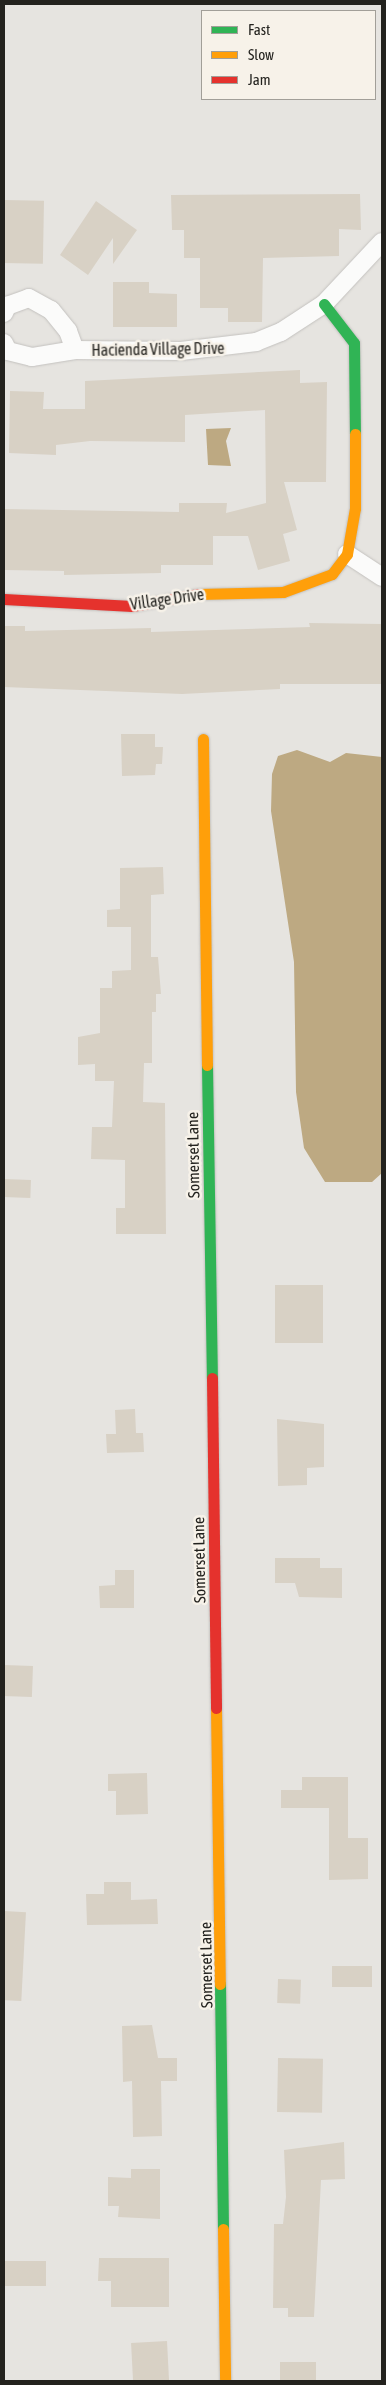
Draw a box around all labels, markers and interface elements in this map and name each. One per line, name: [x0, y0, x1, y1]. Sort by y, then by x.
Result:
legend: [201, 10, 376, 100]
text: Fast: [248, 21, 270, 38]
text: Slow: [248, 46, 274, 63]
text: Jam: [248, 71, 271, 88]
street label: Hacienda Village Drive: [91, 338, 225, 360]
street label: Village Drive: [129, 584, 205, 614]
street label: Somerset Lane: [183, 1112, 203, 1198]
street label: Somerset Lane: [189, 1517, 209, 1603]
street label: Somerset Lane: [196, 1922, 216, 2008]

